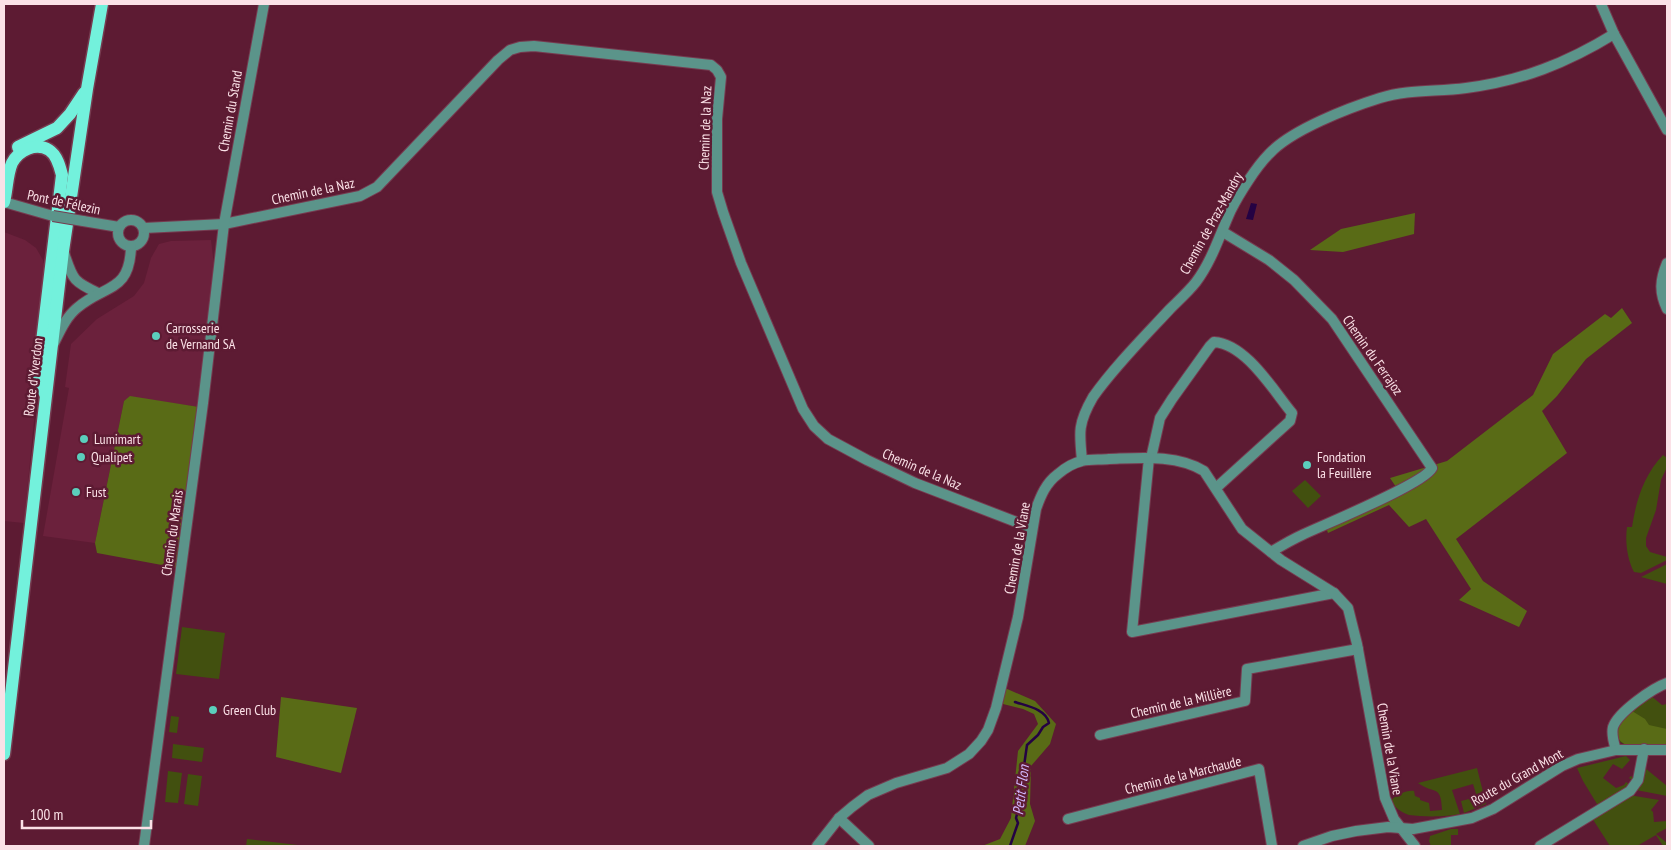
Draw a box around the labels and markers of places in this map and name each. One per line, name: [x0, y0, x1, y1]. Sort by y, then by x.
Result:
place label: Carrosserie de Vernand SA: [166, 319, 236, 353]
marker: Carrosserie de Vernand SA: [150, 330, 162, 342]
place label: Lumimart: [94, 430, 141, 448]
marker: Lumimart: [78, 433, 90, 445]
place label: Qualipet: [91, 448, 133, 466]
place label: Fondation la Feuillère: [1317, 448, 1372, 482]
marker: Qualipet: [75, 451, 87, 463]
marker: Fondation la Feuillère: [1301, 459, 1313, 471]
place label: Fust: [86, 483, 107, 501]
marker: Fust: [70, 486, 82, 498]
place label: Green Club: [223, 701, 276, 719]
marker: Green Club: [207, 704, 219, 716]

